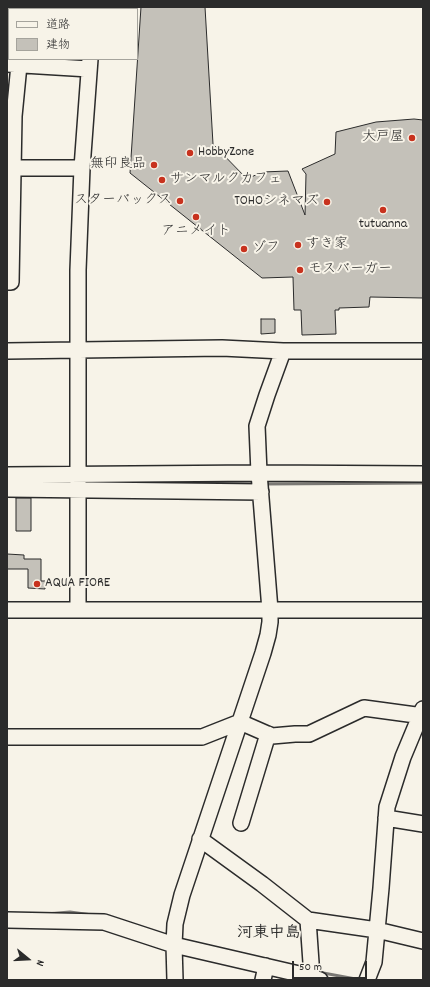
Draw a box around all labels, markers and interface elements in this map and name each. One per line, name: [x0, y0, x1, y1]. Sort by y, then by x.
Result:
legend: [8, 8, 138, 60]
text: 道路: [46, 17, 70, 34]
text: 建物: [46, 37, 70, 54]
place label: 大戸屋: [362, 130, 404, 146]
marker: 大戸屋: [407, 133, 417, 143]
place label: HobbyZone: [198, 145, 254, 161]
marker: HobbyZone: [185, 148, 195, 158]
place label: 無印良品: [90, 157, 146, 173]
marker: 無印良品: [149, 160, 159, 170]
place label: サンマルクカフェ: [170, 172, 282, 188]
marker: サンマルクカフェ: [157, 175, 167, 185]
place label: スターバックス: [74, 193, 172, 209]
place label: TOHOシネマズ: [234, 194, 319, 210]
marker: スターバックス: [175, 196, 185, 206]
marker: TOHOシネマズ: [322, 197, 332, 207]
marker: tutuanna: [378, 205, 388, 215]
marker: アニメイト: [191, 212, 201, 222]
place label: tutuanna: [359, 217, 407, 233]
place label: アニメイト: [161, 224, 231, 240]
place label: すき家: [306, 237, 348, 253]
marker: すき家: [293, 240, 303, 250]
place label: ゾフ: [252, 241, 280, 257]
marker: ゾフ: [239, 244, 249, 254]
place label: モスバーガー: [308, 262, 392, 278]
marker: モスバーガー: [295, 265, 305, 275]
place label: AQUA FIORE: [45, 576, 110, 592]
marker: AQUA FIORE: [32, 579, 42, 589]
district label: 河東中島: [237, 925, 301, 945]
north arrow: [8, 939, 48, 979]
scale bar: [294, 953, 369, 979]
text: N: [31, 958, 48, 968]
text: 50 m: [299, 959, 322, 976]

